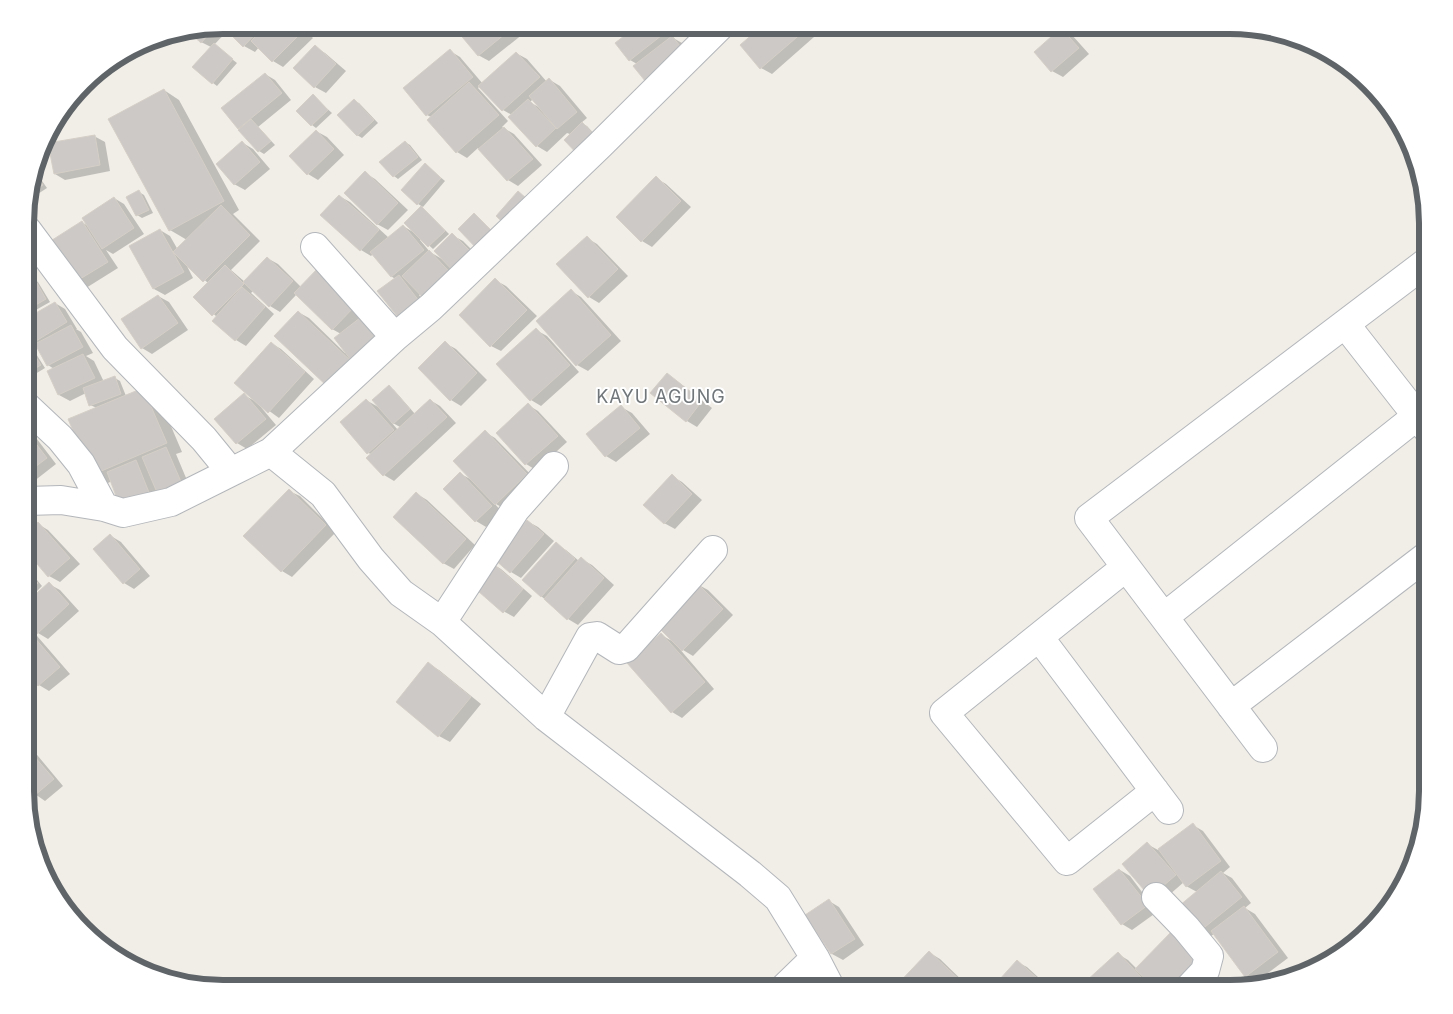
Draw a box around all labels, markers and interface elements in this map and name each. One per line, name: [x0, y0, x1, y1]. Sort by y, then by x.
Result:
district label: KAYU AGUNG: [596, 386, 726, 407]

